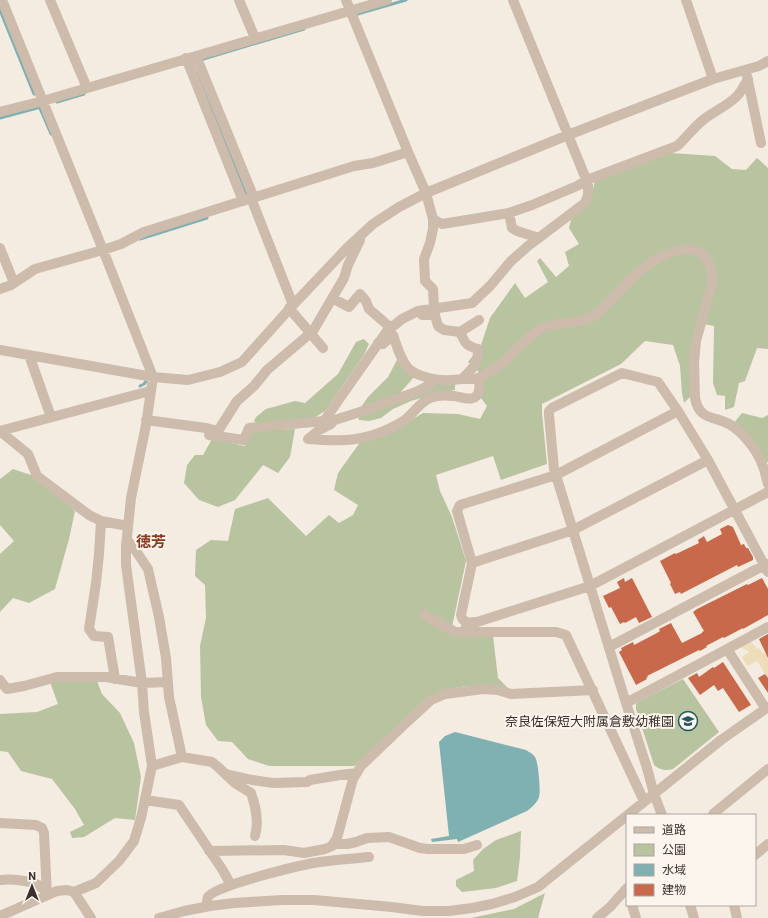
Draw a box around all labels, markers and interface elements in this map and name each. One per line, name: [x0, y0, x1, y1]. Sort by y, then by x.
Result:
district label: 徳芳: [136, 533, 166, 551]
school or university icon: 奈良佐保短大附属倉敷幼稚園: [677, 710, 699, 732]
place label: 奈良佐保短大附属倉敷幼稚園: [505, 714, 674, 729]
legend: [626, 814, 756, 906]
text: 道路: [662, 823, 686, 837]
text: 公園: [662, 843, 686, 857]
text: 水域: [662, 863, 686, 877]
north arrow: [12, 866, 52, 906]
text: N: [28, 870, 36, 883]
text: 建物: [662, 883, 686, 897]

